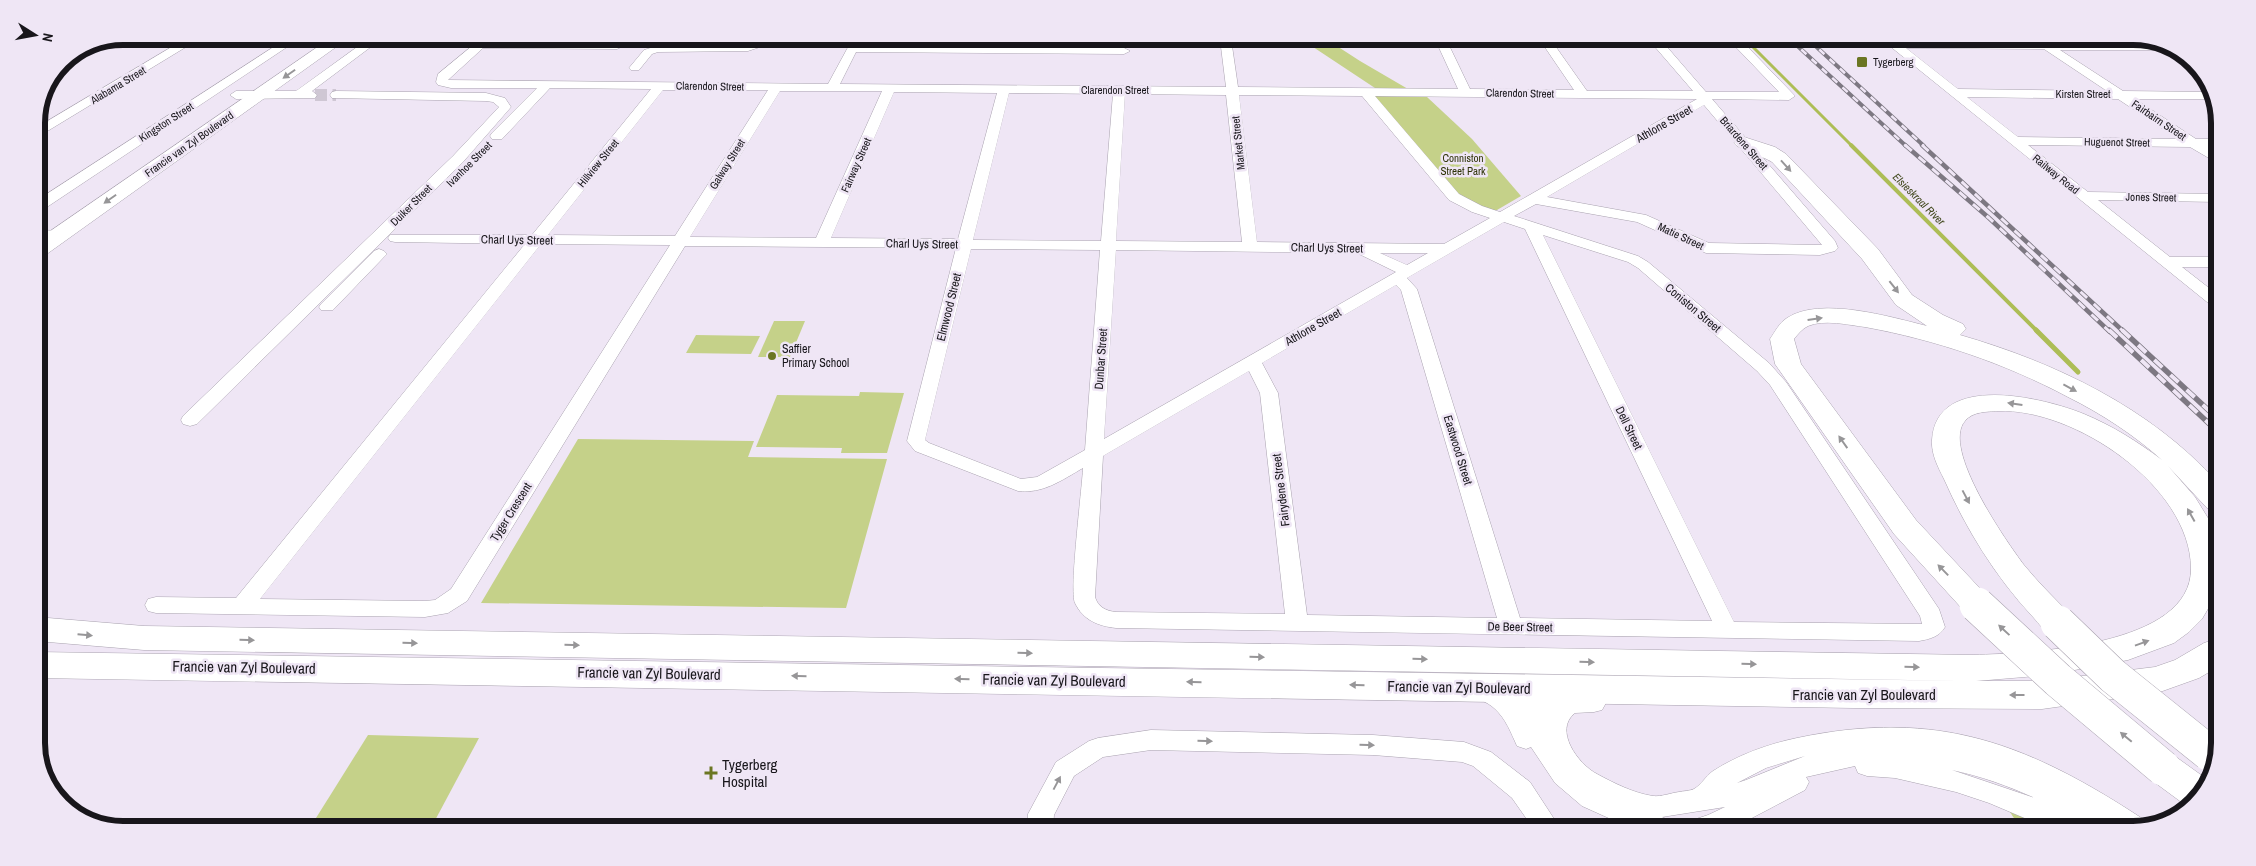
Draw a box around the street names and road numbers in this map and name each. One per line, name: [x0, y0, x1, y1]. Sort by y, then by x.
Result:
street label: Alabama Street: [87, 63, 149, 108]
street label: Clarendon Street: [676, 78, 745, 94]
street label: Clarendon Street: [1081, 83, 1150, 97]
street label: Clarendon Street: [1486, 85, 1555, 101]
street label: Kirsten Street: [2055, 87, 2111, 101]
street label: Fairbairn Street: [2129, 97, 2189, 144]
street label: Kingston Street: [136, 99, 196, 145]
street label: Athlone Street: [1632, 101, 1695, 147]
street label: Francie van Zyl Boulevard: [142, 108, 236, 180]
street label: Briardene Street: [1717, 113, 1771, 173]
street label: Market Street: [1228, 115, 1248, 171]
street label: Huguenot Street: [2084, 134, 2150, 150]
street label: Fairway Street: [838, 135, 874, 194]
street label: Hillview Street: [574, 136, 622, 190]
street label: Galway Street: [706, 136, 748, 192]
street label: Ivanhoe Street: [443, 138, 495, 190]
street label: Railway Road: [2030, 151, 2082, 197]
street label: Duiker Street: [387, 181, 435, 229]
street label: Jones Street: [2126, 190, 2177, 204]
street label: Matie Street: [1656, 219, 1707, 253]
street label: Charl Uys Street: [481, 231, 553, 249]
street label: Charl Uys Street: [886, 235, 958, 253]
street label: Charl Uys Street: [1291, 239, 1363, 257]
street label: Elmwood Street: [933, 271, 965, 343]
street label: Coniston Street: [1662, 280, 1725, 336]
street label: Athlone Street: [1281, 304, 1344, 350]
street label: Dunbar Street: [1091, 328, 1111, 390]
street label: Dell Street: [1612, 404, 1646, 452]
street label: Eastwood Street: [1440, 413, 1476, 487]
street label: Fairydene Street: [1269, 453, 1293, 527]
street label: Tyger Crescent: [487, 479, 536, 545]
street label: De Beer Street: [1487, 618, 1553, 636]
street label: Francie van Zyl Boulevard: [172, 655, 316, 679]
street label: Francie van Zyl Boulevard: [577, 661, 721, 685]
street label: Francie van Zyl Boulevard: [982, 668, 1126, 692]
street label: Francie van Zyl Boulevard: [1387, 675, 1531, 699]
street label: Francie van Zyl Boulevard: [1792, 684, 1936, 705]

